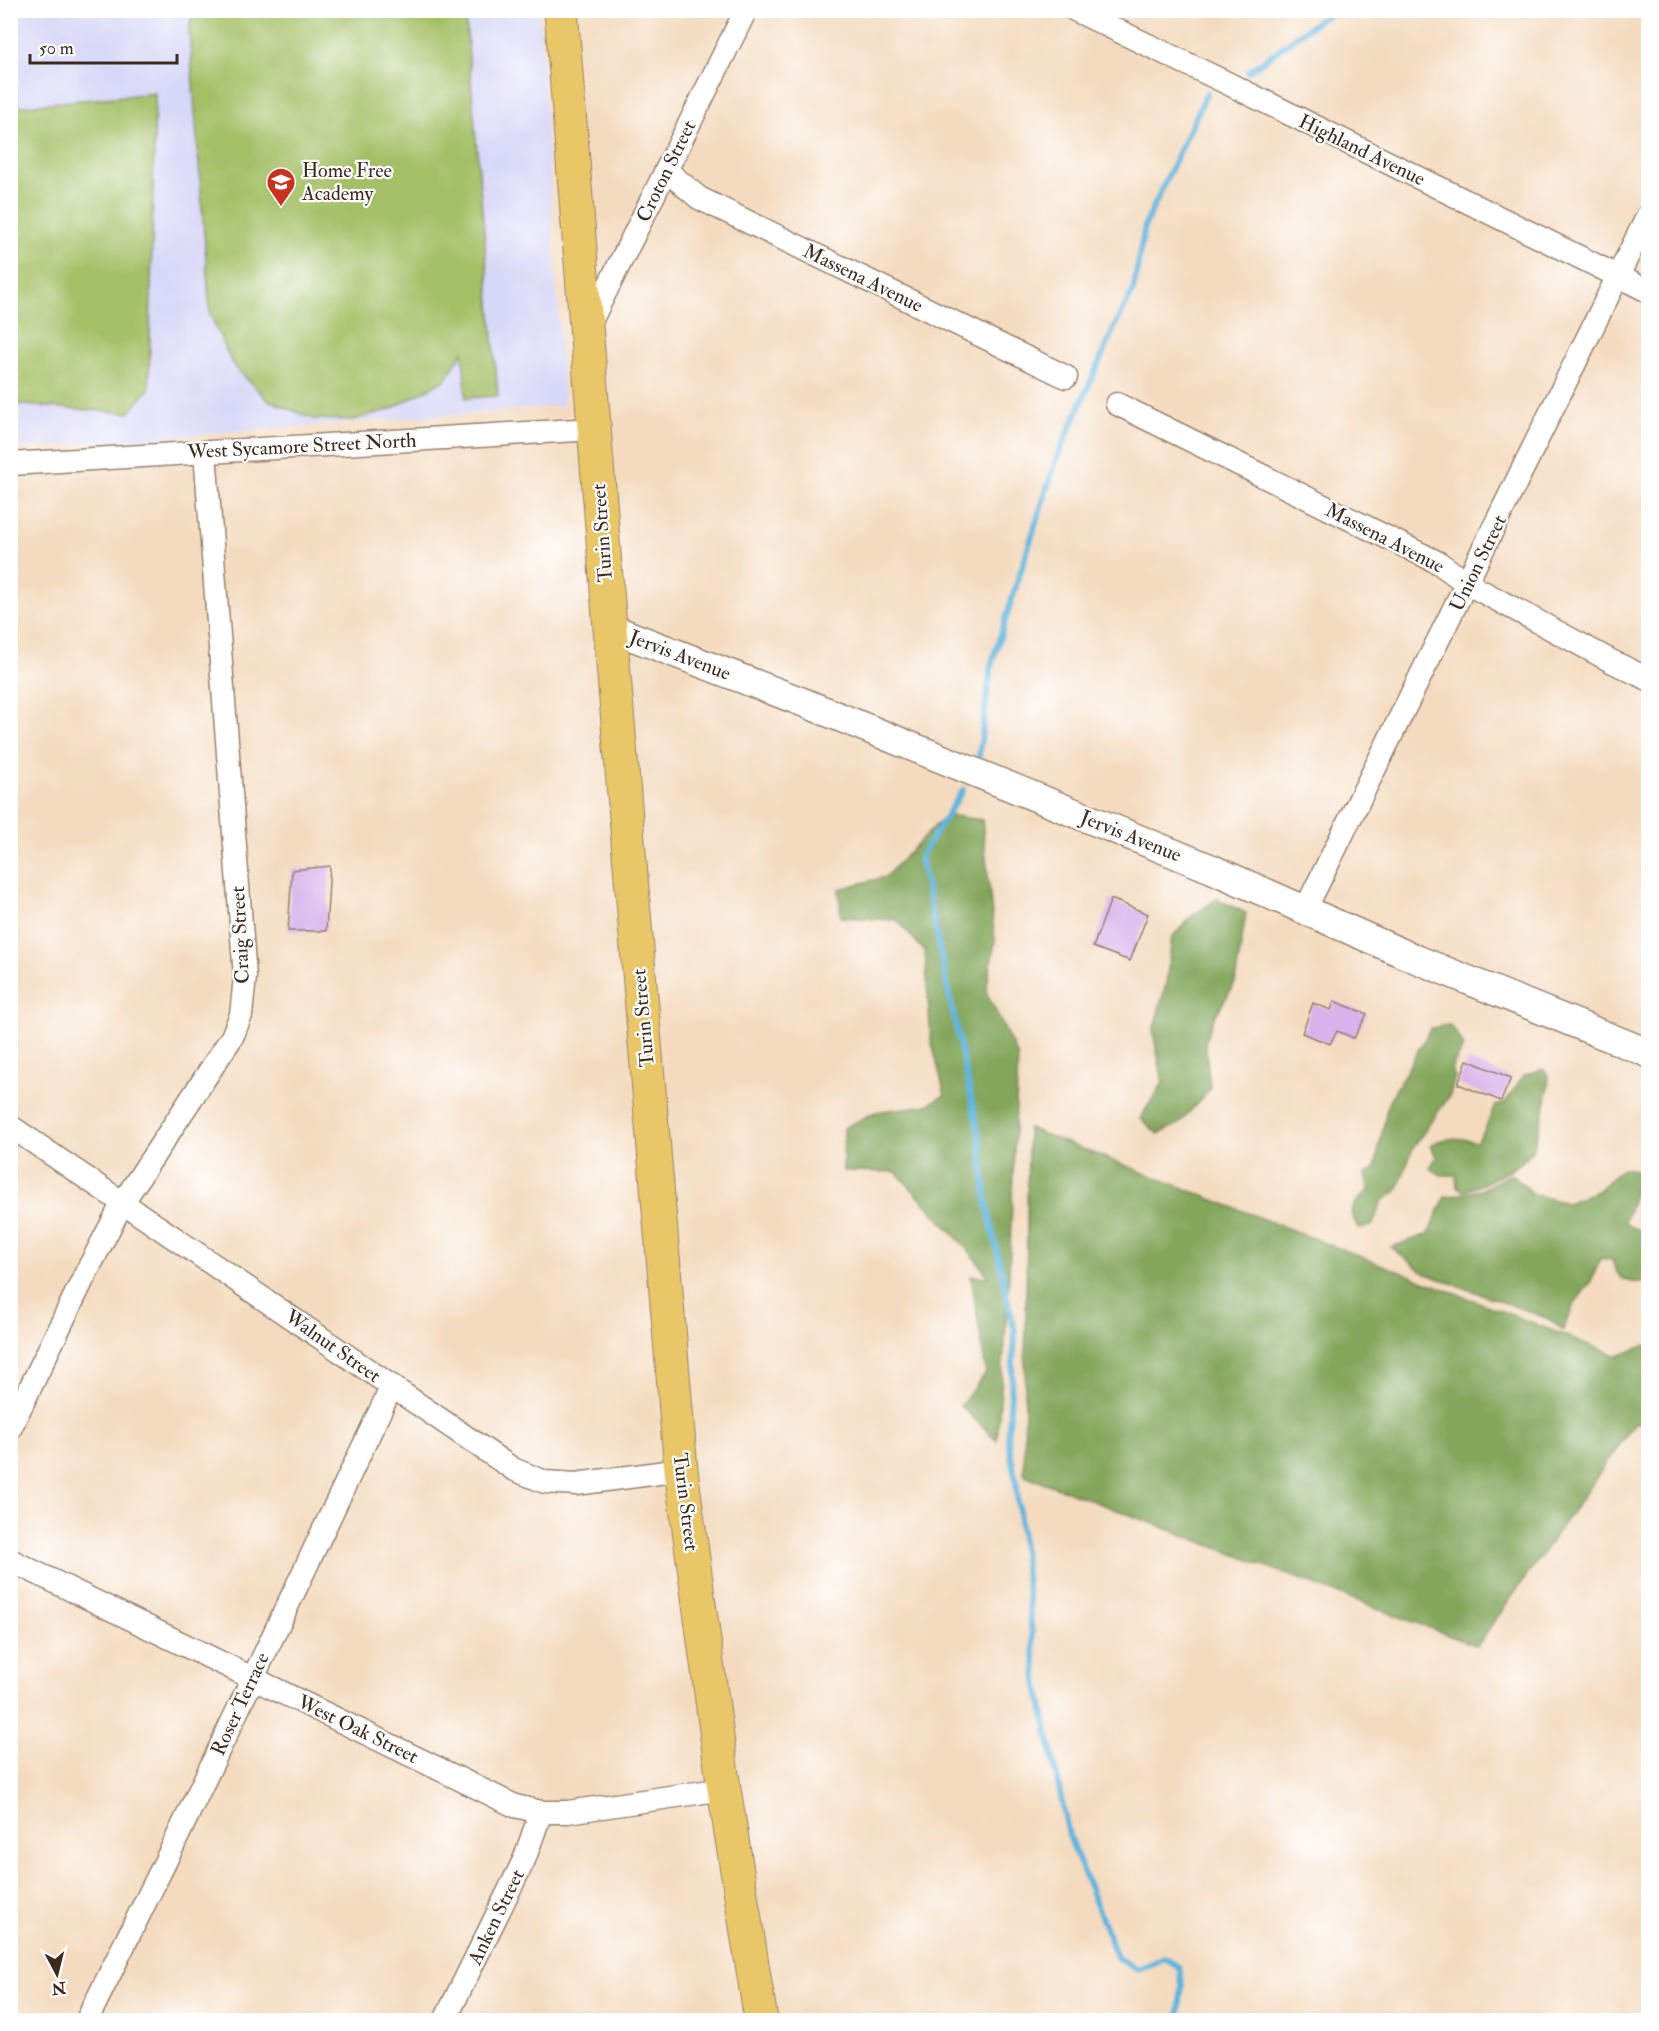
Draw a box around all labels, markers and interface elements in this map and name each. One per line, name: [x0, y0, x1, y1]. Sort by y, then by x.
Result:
scale bar: [30, 27, 177, 65]
text: 50 m: [39, 37, 74, 60]
street label: Highland Avenue: [1295, 109, 1429, 191]
street label: Croton Street: [631, 116, 702, 226]
place label: Home Free Academy: [301, 158, 392, 206]
school or university icon: Home Free Academy: [265, 166, 297, 208]
street label: Massena Avenue: [799, 238, 927, 318]
street label: West Sycamore Street North: [186, 427, 418, 465]
street label: Turin Street: [586, 482, 618, 583]
street label: Massena Avenue: [1321, 497, 1449, 579]
street label: Union Street: [1444, 510, 1512, 615]
street label: Jervis Avenue: [625, 624, 734, 686]
street label: Jervis Avenue: [1076, 804, 1185, 868]
street label: Craig Street: [225, 885, 255, 984]
street label: Turin Street: [626, 967, 660, 1068]
street label: Walnut Street: [279, 1303, 386, 1388]
street label: Turin Street: [668, 1452, 704, 1553]
street label: Roser Terrace: [205, 1648, 275, 1760]
street label: West Oak Street: [293, 1689, 423, 1769]
street label: Anken Street: [462, 1865, 530, 1970]
north arrow: [27, 1944, 87, 2004]
text: N: [50, 1977, 68, 1999]

